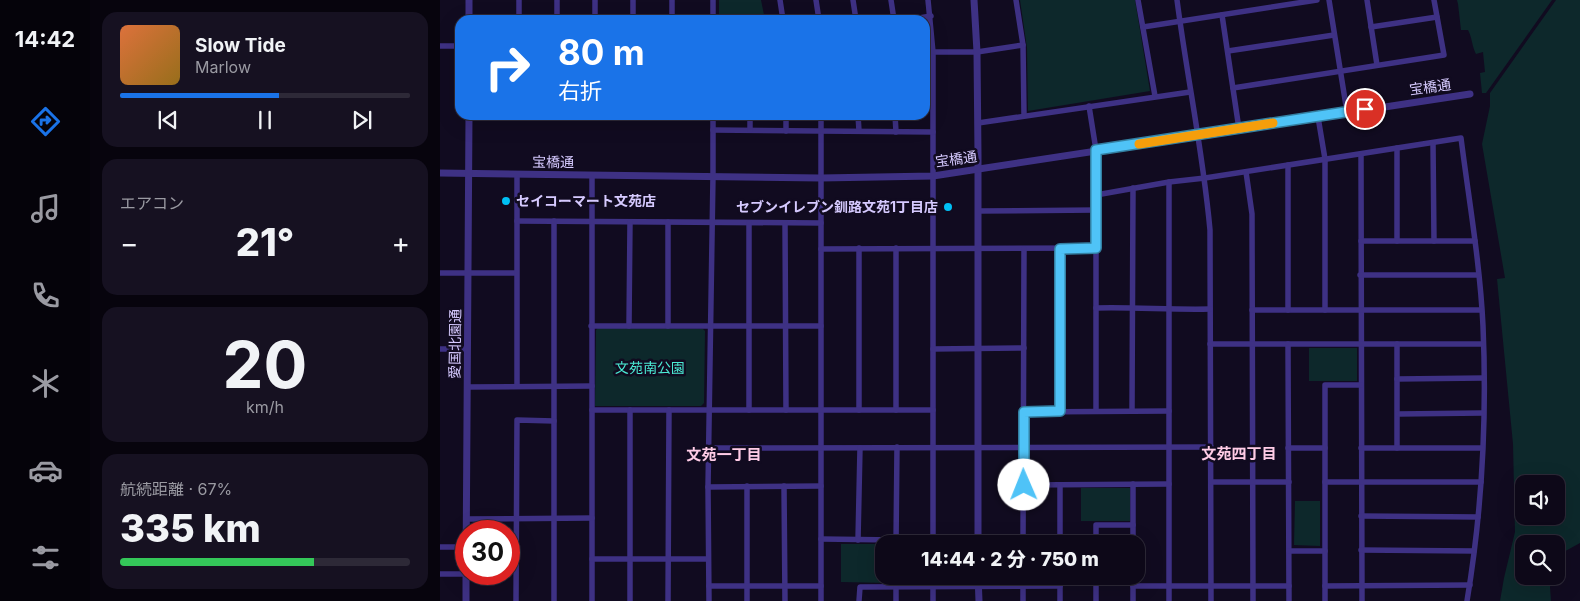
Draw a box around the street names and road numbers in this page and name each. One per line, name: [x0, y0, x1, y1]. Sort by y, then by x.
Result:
street label: 宝橋通: [1408, 75, 1452, 98]
street label: 宝橋通: [934, 147, 978, 170]
street label: 宝橋通: [532, 153, 574, 170]
street label: 愛国北園通: [445, 309, 464, 379]

